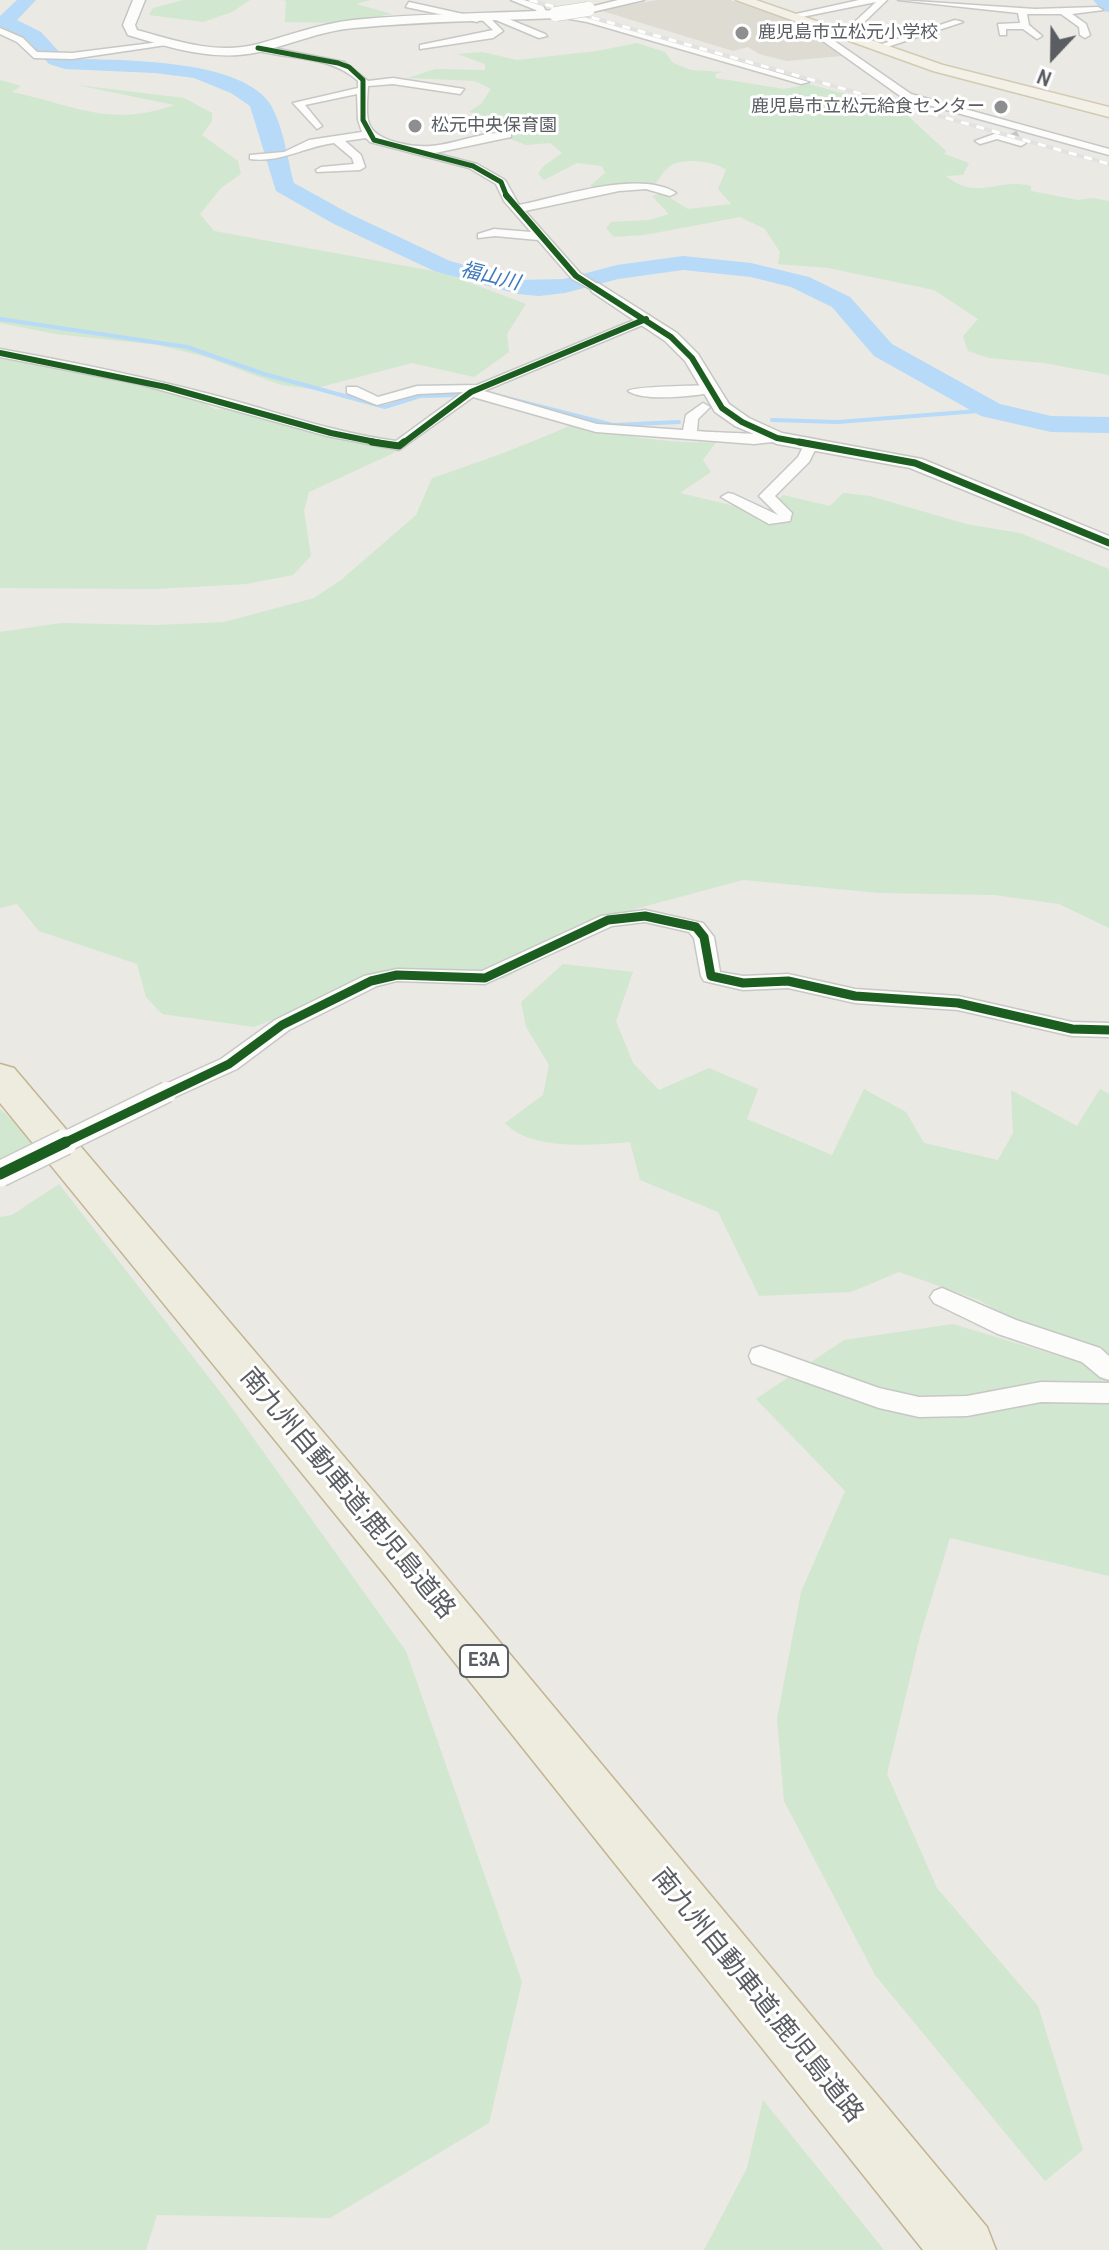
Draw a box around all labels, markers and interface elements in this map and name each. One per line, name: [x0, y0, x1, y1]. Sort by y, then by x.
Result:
north arrow: [1013, 16, 1093, 96]
place label: 鹿児島市立松元小学校: [758, 22, 938, 44]
marker: 鹿児島市立松元小学校: [733, 24, 751, 42]
text: N: [1032, 62, 1056, 95]
place label: 鹿児島市立松元給食センター: [751, 96, 985, 118]
marker: 鹿児島市立松元給食センター: [992, 98, 1010, 116]
place label: 松元中央保育園: [431, 115, 557, 137]
marker: 松元中央保育園: [406, 117, 424, 135]
water label: 福山川: [458, 258, 522, 296]
street label: 南九州自動車道;鹿児島道路: [233, 1362, 461, 1626]
road number: E3A: [460, 1645, 508, 1677]
street label: 南九州自動車道;鹿児島道路: [645, 1863, 869, 2129]

